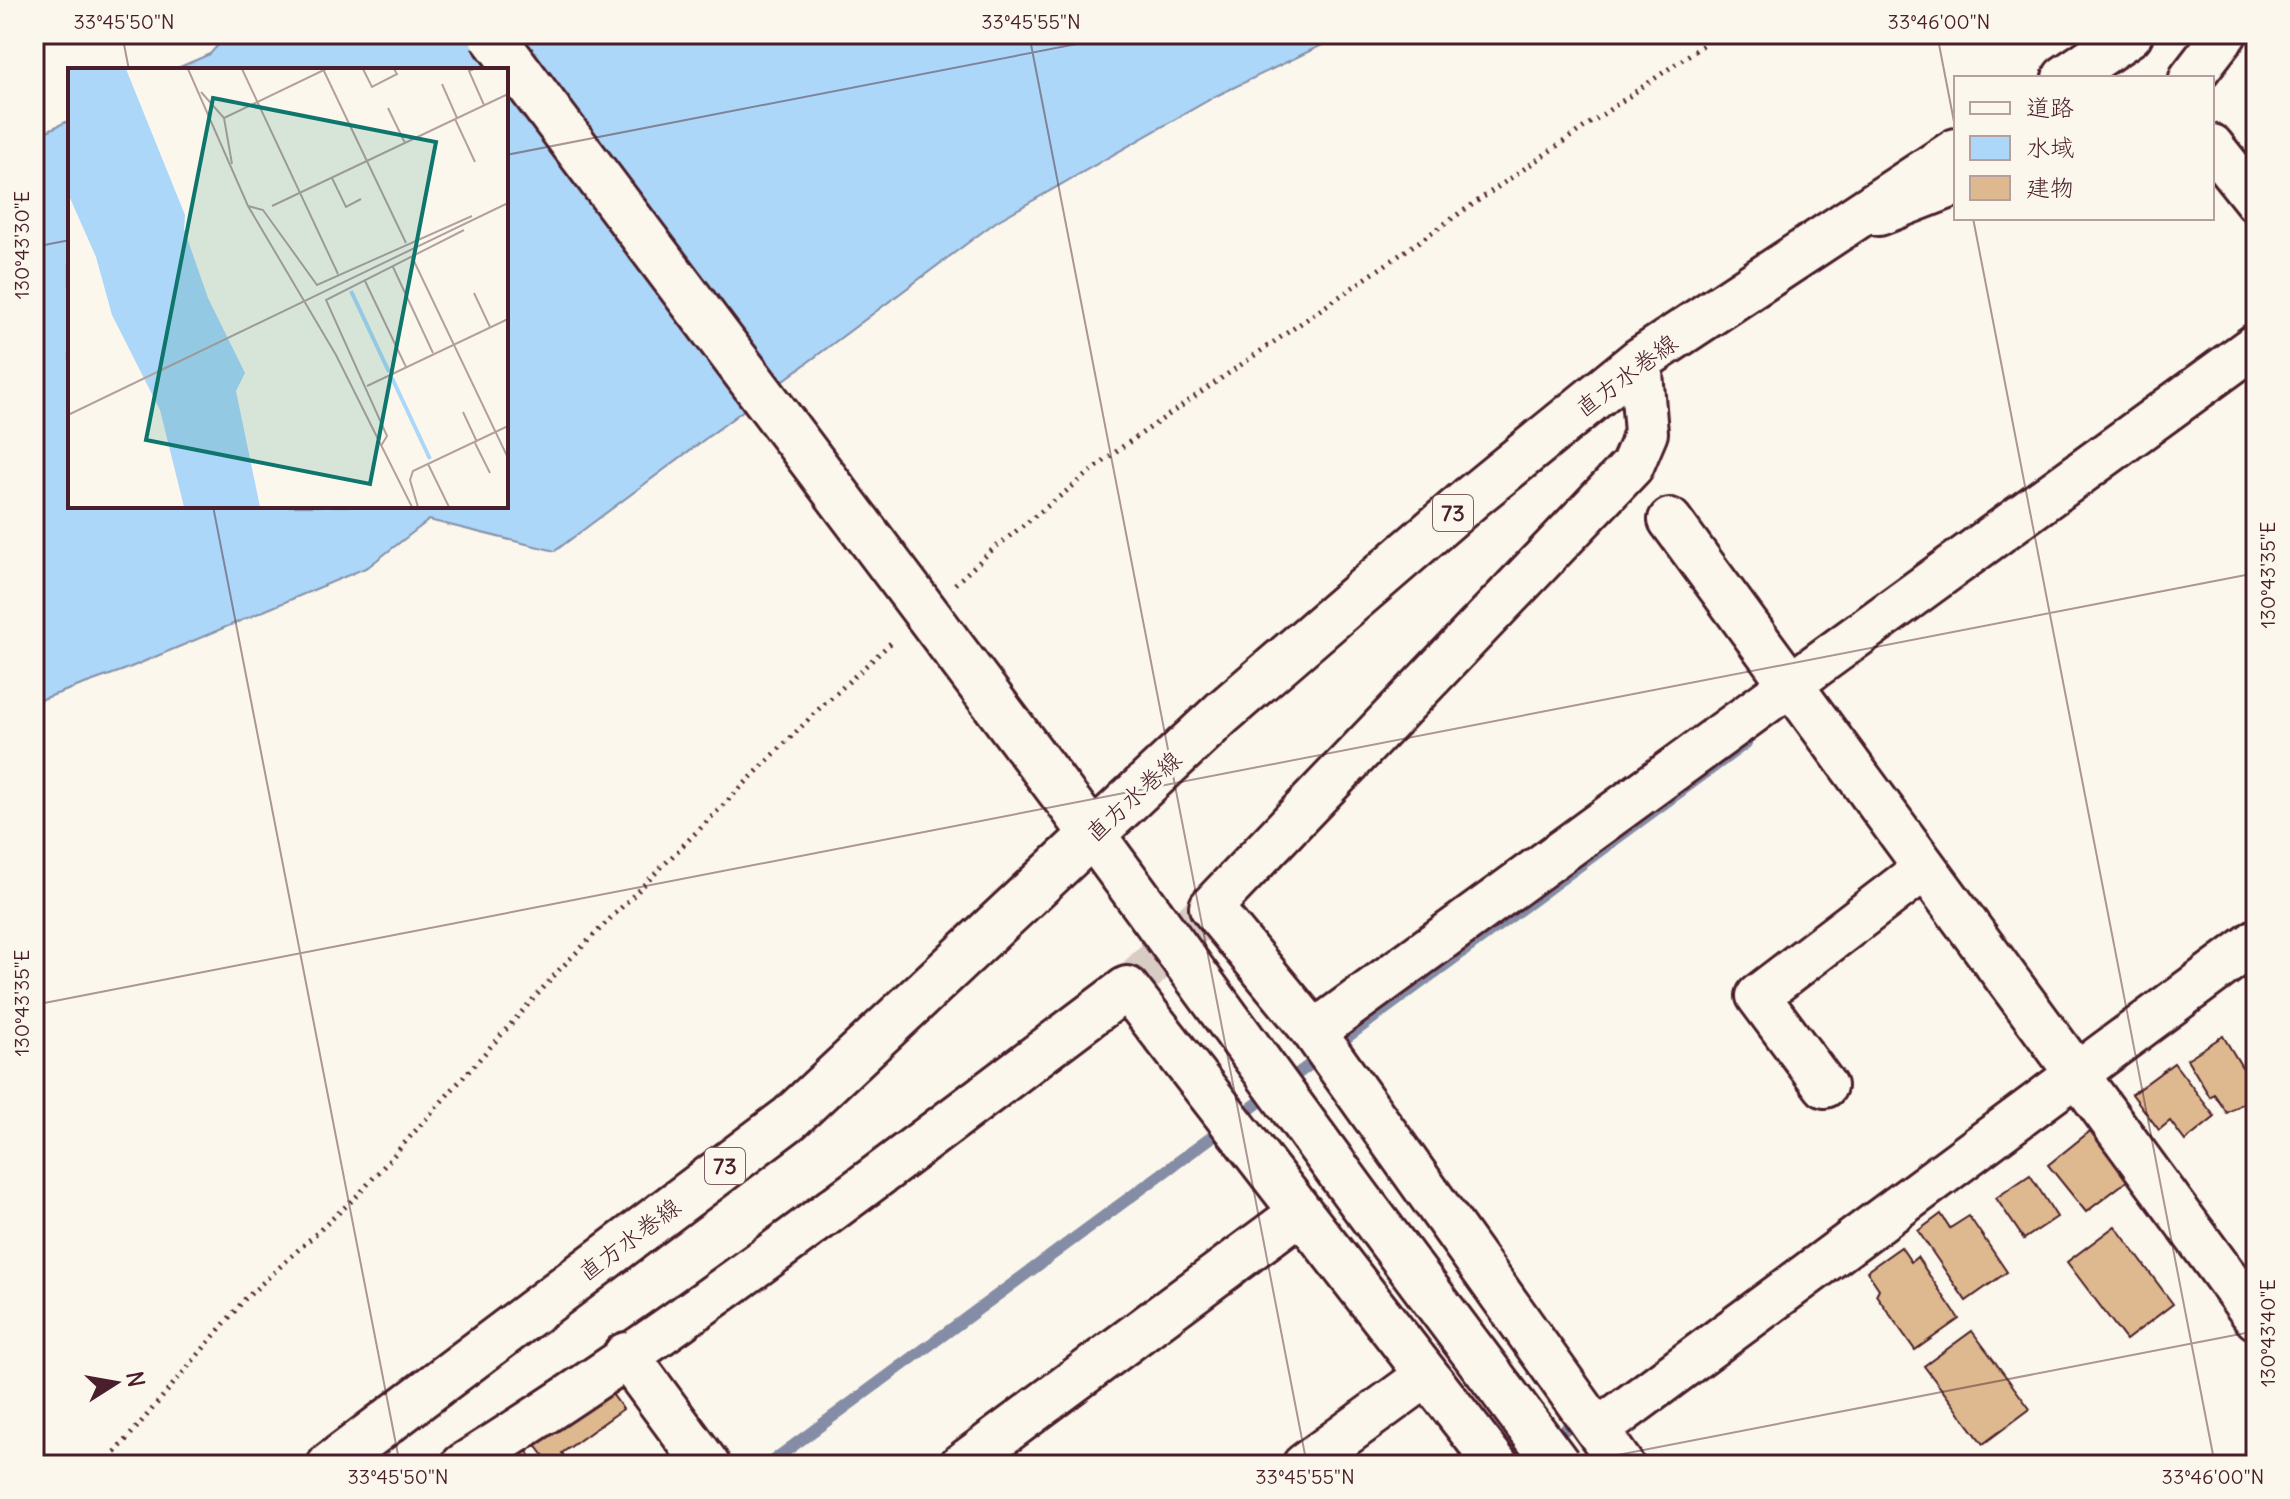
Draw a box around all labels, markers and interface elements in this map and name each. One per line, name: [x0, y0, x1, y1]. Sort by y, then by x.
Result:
text: 33°45'50"N: [73, 9, 175, 34]
text: 33°45'55"N: [981, 9, 1081, 34]
text: 33°46'00"N: [1888, 9, 1990, 34]
inset map: [68, 68, 508, 508]
legend: [1954, 76, 2214, 220]
text: 道路: [2026, 92, 2074, 122]
text: 水域: [2026, 132, 2074, 162]
text: 建物: [2026, 172, 2074, 202]
text: 130°43'30"E: [9, 191, 34, 299]
street label: 直方水巻線: [1569, 327, 1683, 423]
road number: 73: [1433, 495, 1473, 531]
text: 130°43'35"E: [2255, 522, 2280, 628]
street label: 直方水巻線: [1079, 744, 1187, 848]
text: 130°43'35"E: [9, 950, 34, 1056]
road number: 73: [705, 1148, 745, 1184]
street label: 直方水巻線: [572, 1191, 686, 1287]
text: 130°43'40"E: [2255, 1279, 2280, 1387]
north arrow: [76, 1343, 156, 1423]
text: N: [120, 1369, 151, 1389]
text: 33°45'50"N: [347, 1464, 449, 1489]
text: 33°45'55"N: [1255, 1464, 1355, 1489]
text: 33°46'00"N: [2162, 1464, 2264, 1489]

